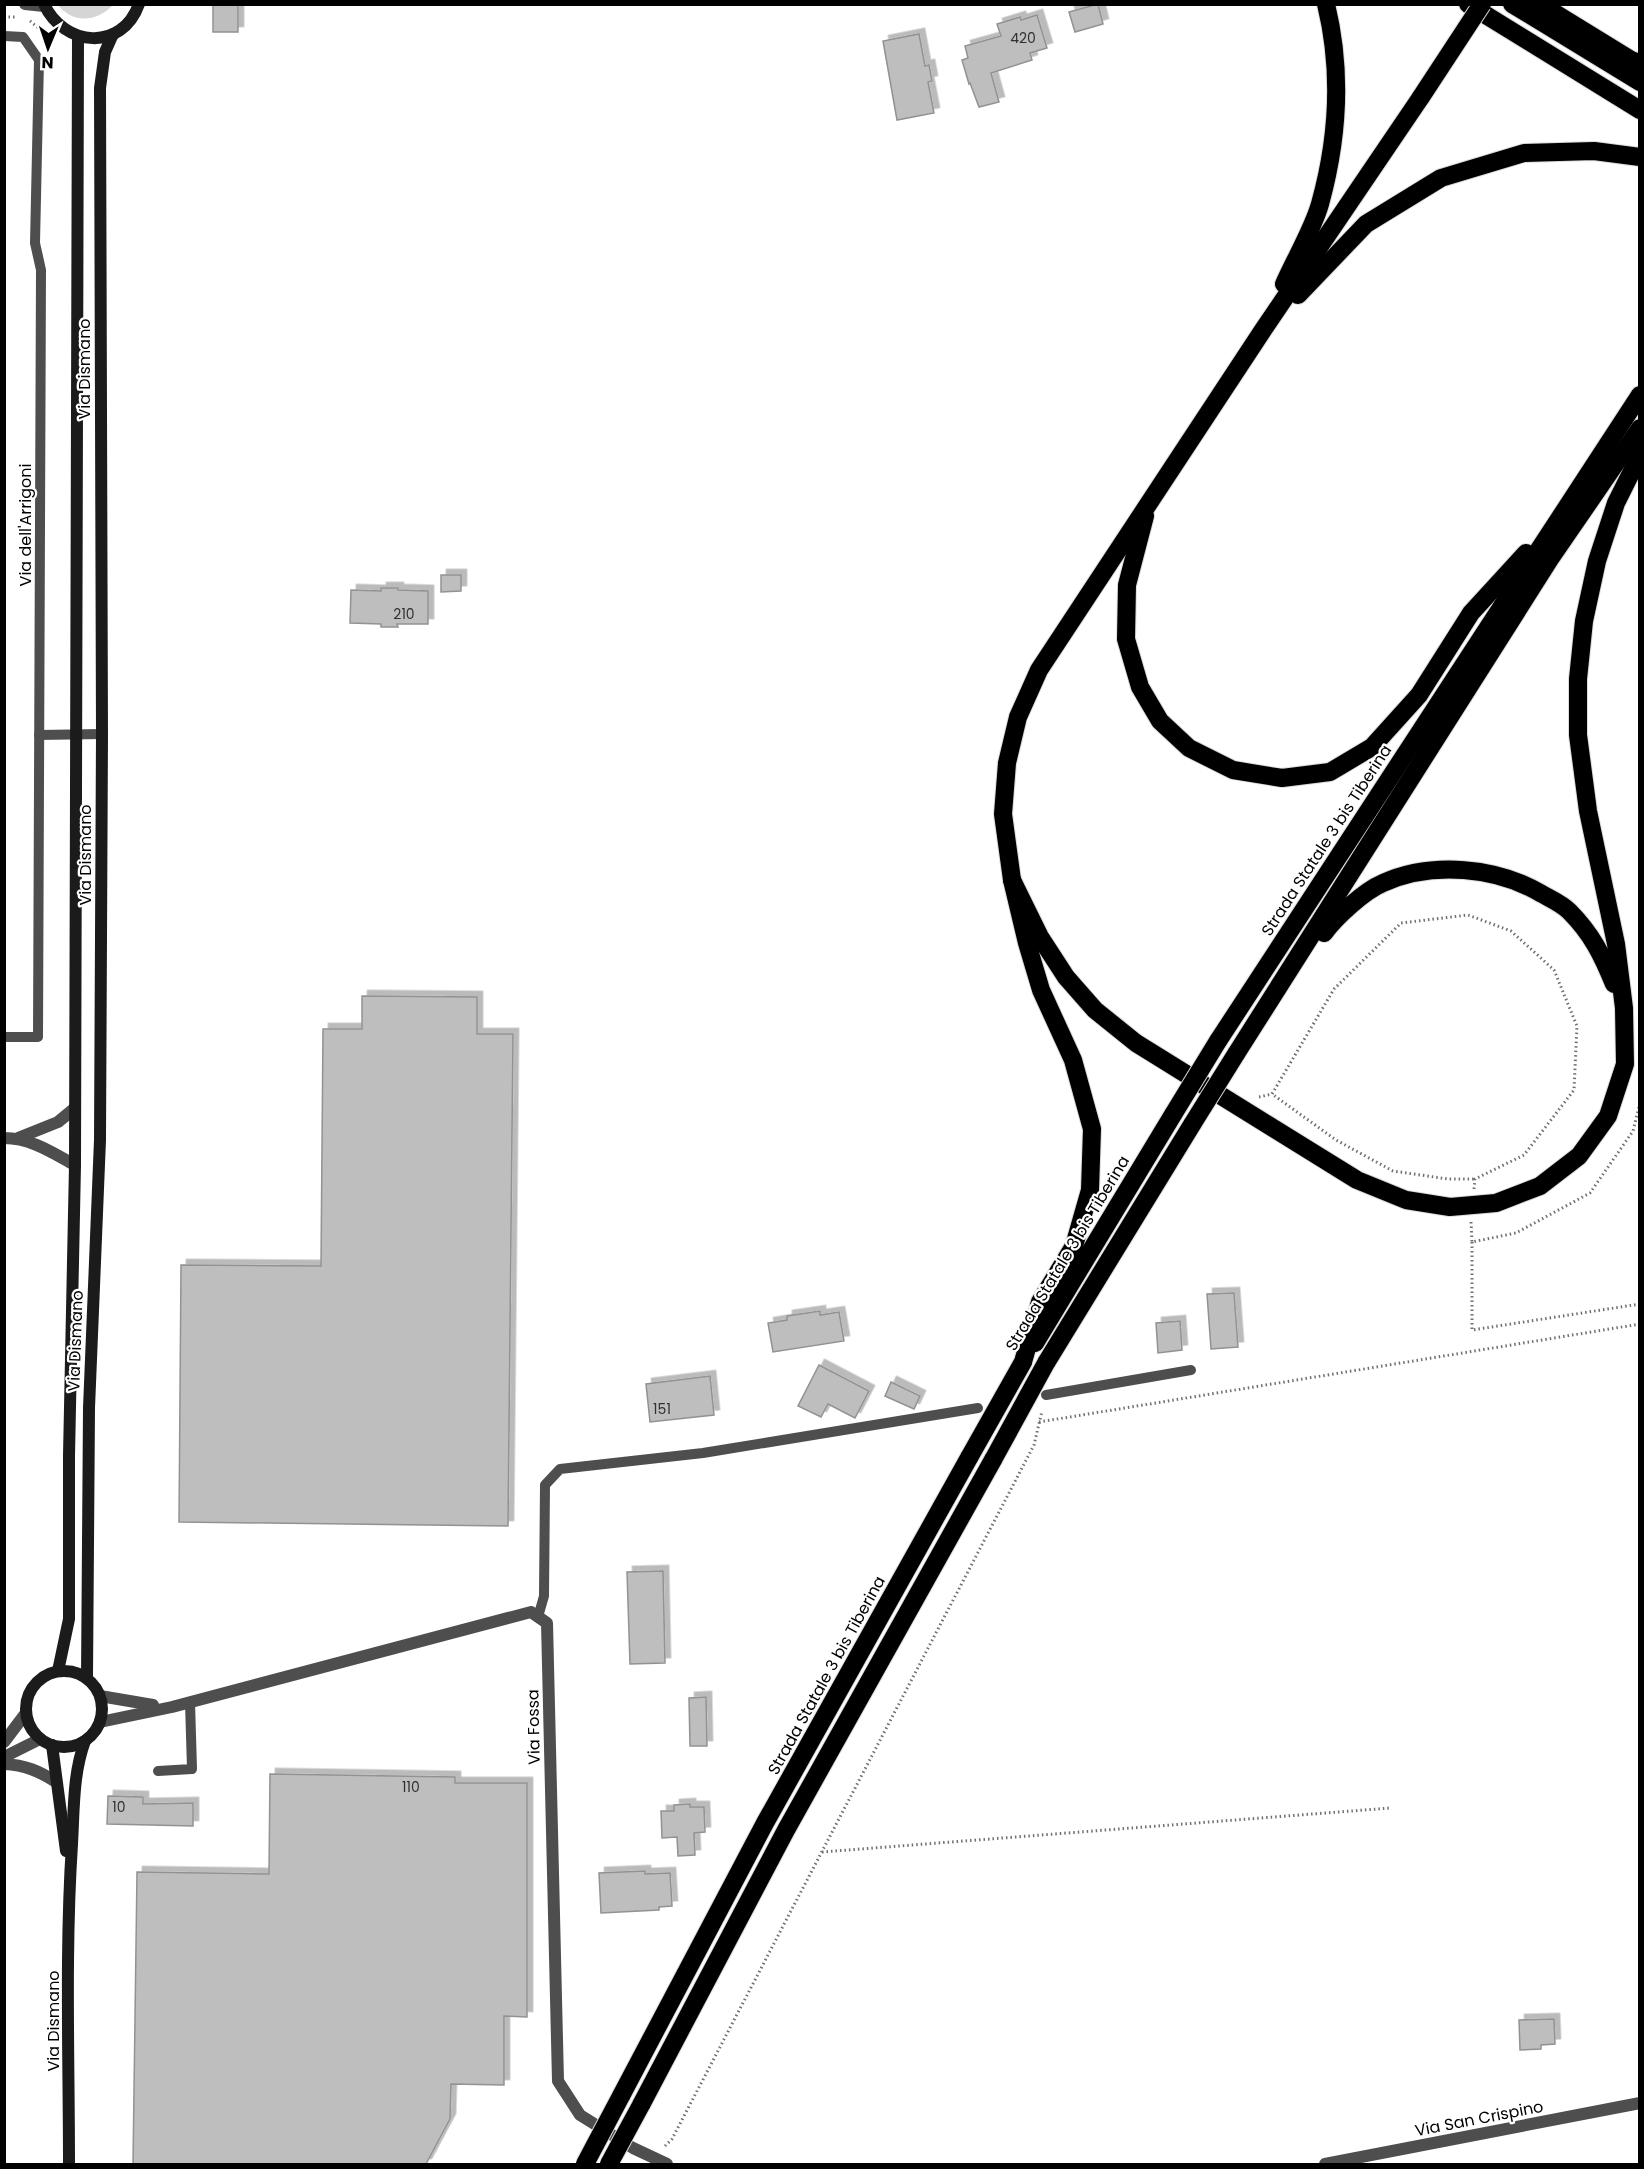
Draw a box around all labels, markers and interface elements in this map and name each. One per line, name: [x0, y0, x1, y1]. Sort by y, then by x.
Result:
north arrow: [18, 18, 78, 78]
house number: 420: [1010, 28, 1036, 48]
text: N: [41, 51, 54, 74]
street label: Via Dismano: [73, 318, 96, 420]
street label: Via dell'Arrigoni: [14, 464, 37, 586]
house number: 210: [393, 604, 415, 624]
street label: Strada Statale 3 bis Tiberina: [1256, 740, 1397, 940]
street label: Via Dismano: [74, 804, 97, 906]
street label: Strada Statale 3 bis Tiberina: [1000, 1151, 1135, 1355]
street label: Via Dismano: [62, 1290, 89, 1392]
house number: 151: [653, 1399, 671, 1419]
street label: Strada Statale 3 bis Tiberina: [762, 1572, 891, 1779]
street label: Via Fossa: [521, 1689, 546, 1765]
house number: 110: [402, 1777, 420, 1797]
house number: 10: [112, 1797, 126, 1817]
street label: Via Dismano: [42, 1970, 65, 2072]
street label: Via San Crispino: [1413, 2095, 1545, 2142]

